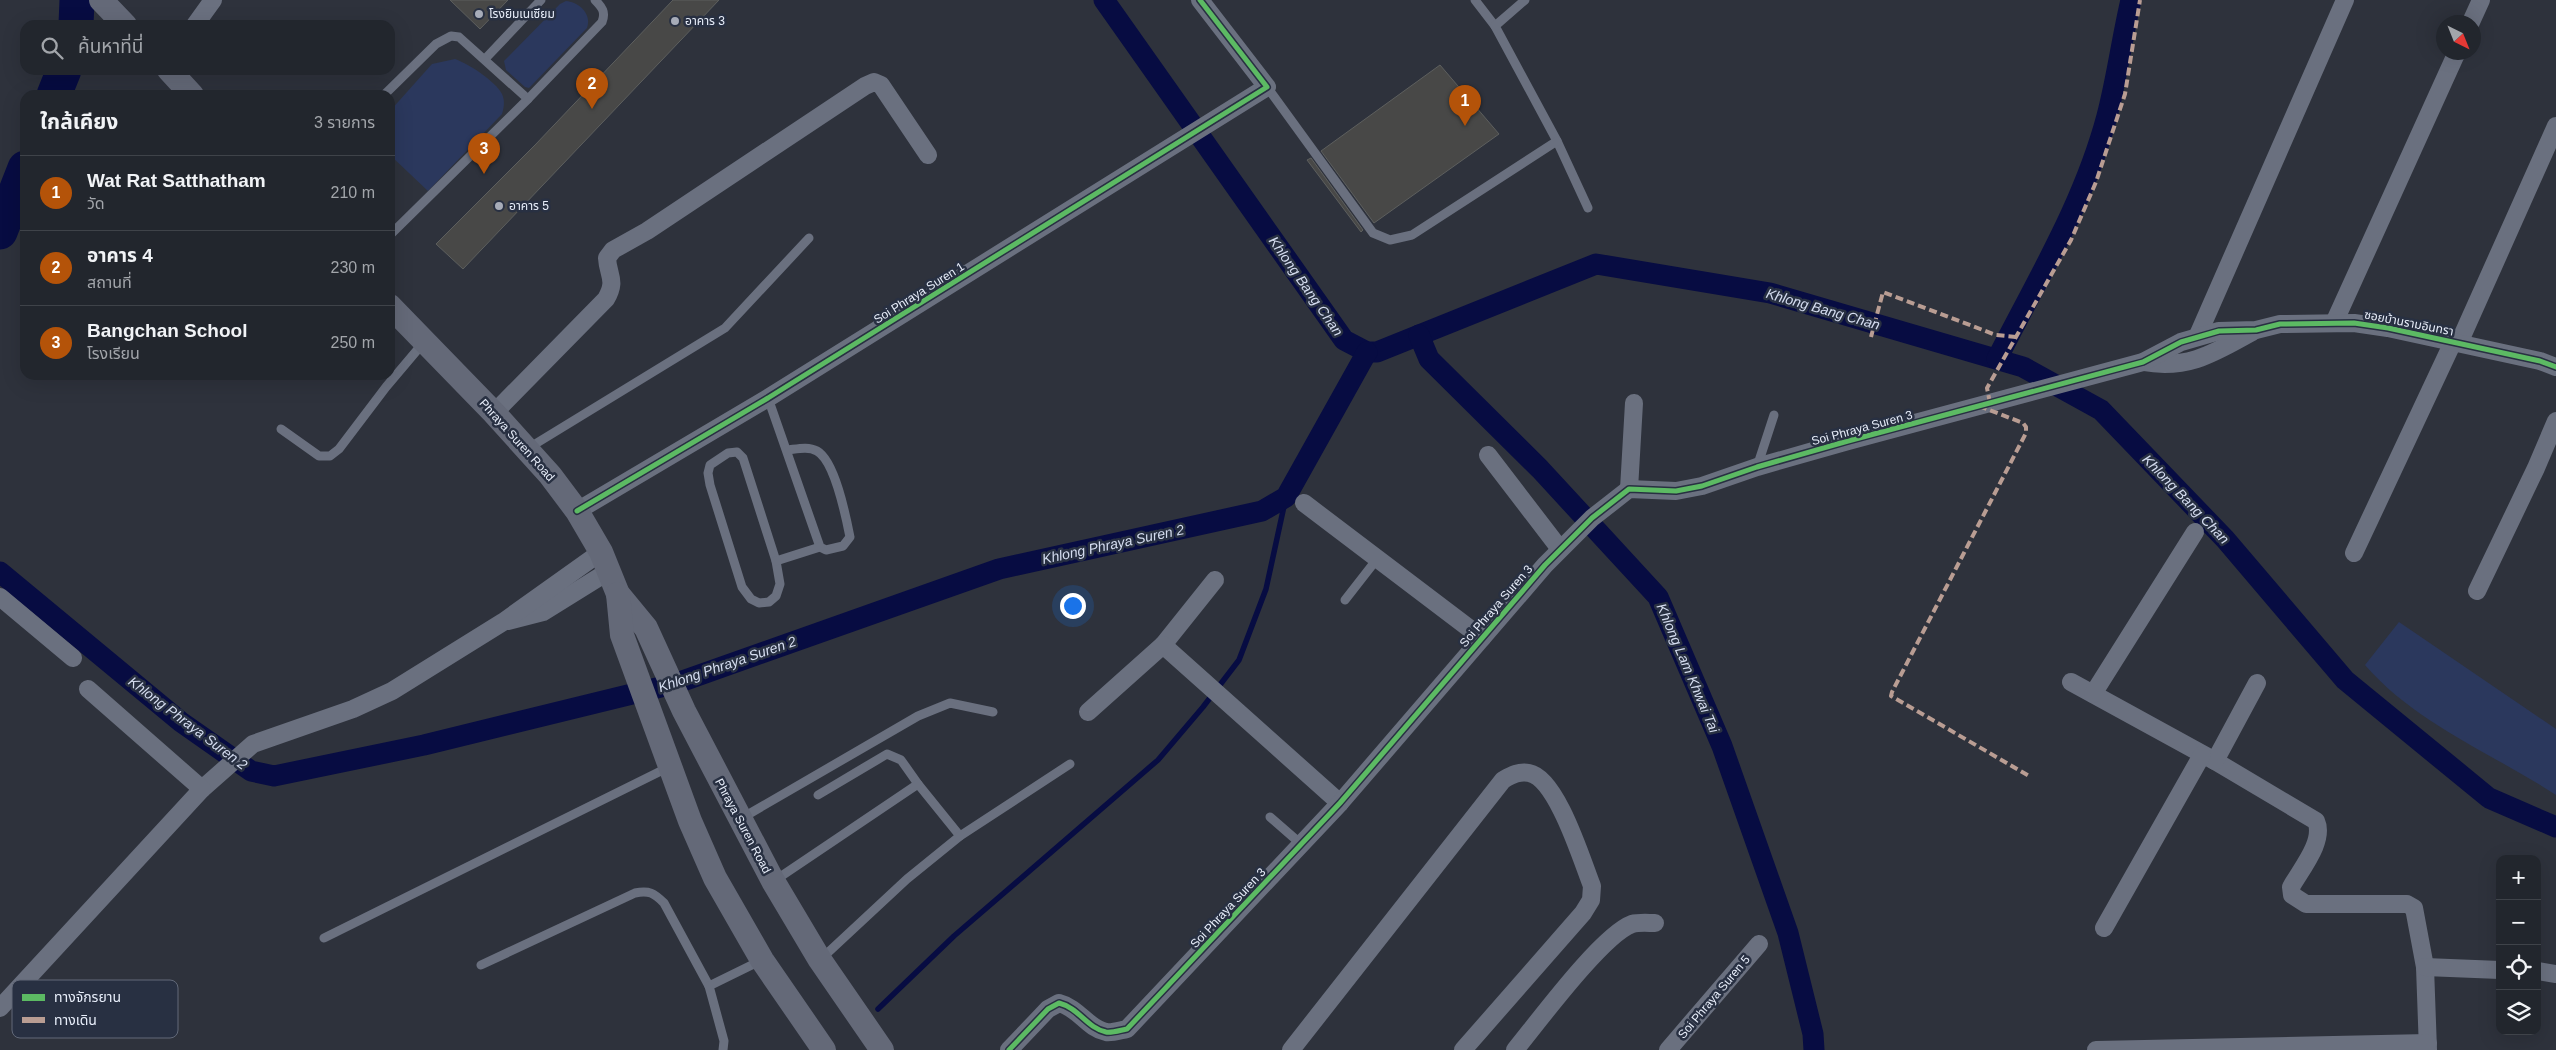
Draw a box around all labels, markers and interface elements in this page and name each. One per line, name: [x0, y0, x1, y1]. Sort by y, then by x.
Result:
place label: โรงยิมเนเซียม: [489, 7, 555, 21]
marker: โรงยิมเนเซียม: [473, 8, 485, 20]
place label: อาคาร 3: [685, 14, 725, 28]
marker: อาคาร 3: [669, 15, 681, 27]
north arrow: [2436, 15, 2481, 60]
search box: [20, 20, 395, 75]
icon: search: [38, 34, 66, 62]
text: ค้นหาที่นี่: [78, 36, 143, 57]
pin: 2: [576, 68, 608, 109]
pin: 1: [1449, 85, 1481, 126]
text: ใกล้เคียง: [40, 110, 118, 133]
text: 3 รายการ: [314, 114, 375, 131]
pin: 3: [468, 133, 500, 174]
text: Wat Rat Satthatham: [87, 170, 266, 191]
text: 1: [52, 184, 60, 201]
text: 210 m: [331, 184, 375, 201]
text: วัด: [87, 195, 105, 212]
place label: อาคาร 5: [509, 199, 549, 213]
marker: อาคาร 5: [493, 200, 505, 212]
water label: Khlong Bang Chan: [1266, 233, 1346, 339]
text: อาคาร 4: [87, 245, 153, 266]
text: 2: [52, 259, 60, 276]
text: 230 m: [331, 259, 375, 276]
street label: Soi Phraya Suren 1: [871, 259, 967, 327]
text: สถานที่: [87, 274, 132, 291]
water label: Khlong Bang Chan: [1764, 285, 1882, 333]
street label: ซอยบ้านรามอินทรา: [2363, 307, 2455, 339]
text: Bangchan School: [87, 320, 247, 341]
text: 3: [52, 334, 60, 351]
text: 250 m: [331, 334, 375, 351]
text: โรงเรียน: [87, 345, 140, 362]
street label: Phraya Suren Road: [477, 396, 557, 484]
street label: Soi Phraya Suren 3: [1810, 408, 1914, 448]
water label: Khlong Bang Chan: [2139, 451, 2233, 547]
water label: Khlong Phraya Suren 2: [1041, 521, 1186, 567]
street label: Soi Phraya Suren 3: [1457, 562, 1536, 650]
your location: [1060, 593, 1086, 619]
water label: Khlong Lam Khwai Tai: [1654, 601, 1723, 736]
water label: Khlong Phraya Suren 2: [656, 633, 798, 695]
water label: Khlong Phraya Suren 2: [125, 673, 251, 773]
street label: Phraya Suren Road: [712, 776, 774, 876]
map controls: [2496, 855, 2541, 1035]
button: +: [2496, 855, 2541, 900]
street label: Soi Phraya Suren 3: [1187, 865, 1269, 951]
button: −: [2496, 900, 2541, 945]
button: locate: [2496, 945, 2541, 990]
street label: Soi Phraya Suren 5: [1675, 952, 1753, 1041]
legend: [12, 980, 178, 1038]
text: ทางจักรยาน: [54, 989, 121, 1005]
button: layers: [2496, 990, 2541, 1035]
text: ทางเดิน: [54, 1012, 97, 1028]

